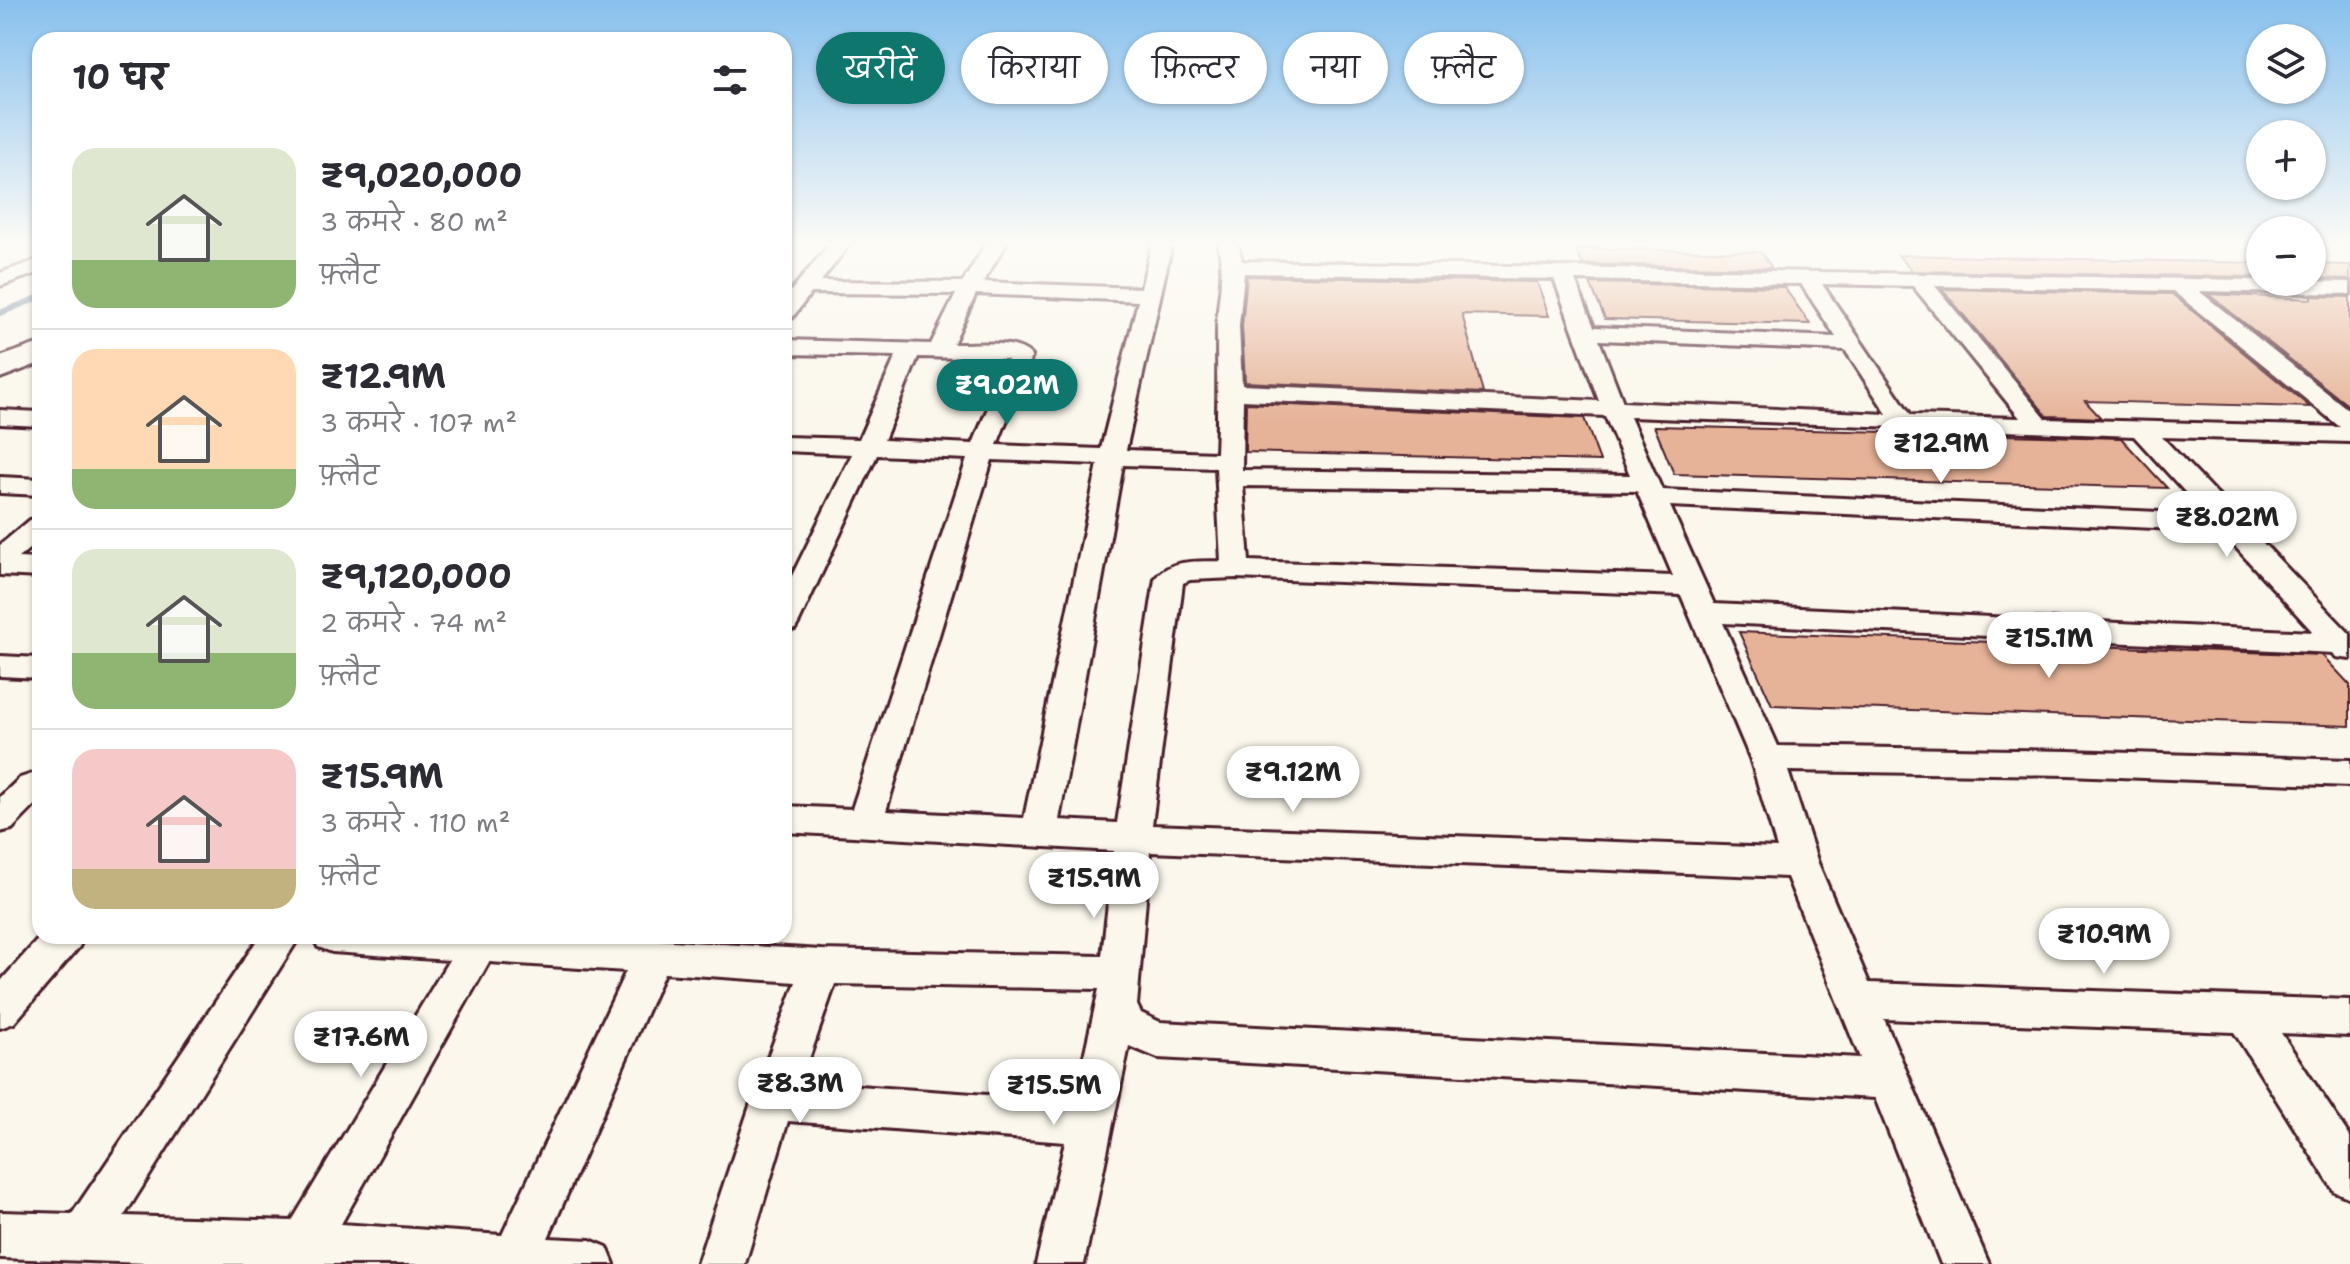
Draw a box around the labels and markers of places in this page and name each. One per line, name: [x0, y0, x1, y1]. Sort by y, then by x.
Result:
pin: ₹9.02M: [942, 359, 1072, 427]
pin: ₹12.9M: [1876, 417, 2006, 485]
pin: ₹8.02M: [2162, 491, 2292, 559]
pin: ₹15.1M: [1984, 612, 2114, 680]
pin: ₹9.12M: [1228, 746, 1358, 814]
pin: ₹15.9M: [1029, 852, 1159, 920]
pin: ₹10.9M: [2039, 908, 2169, 976]
pin: ₹17.6M: [296, 1011, 426, 1079]
pin: ₹8.3M: [744, 1057, 856, 1125]
pin: ₹15.5M: [989, 1059, 1119, 1127]

